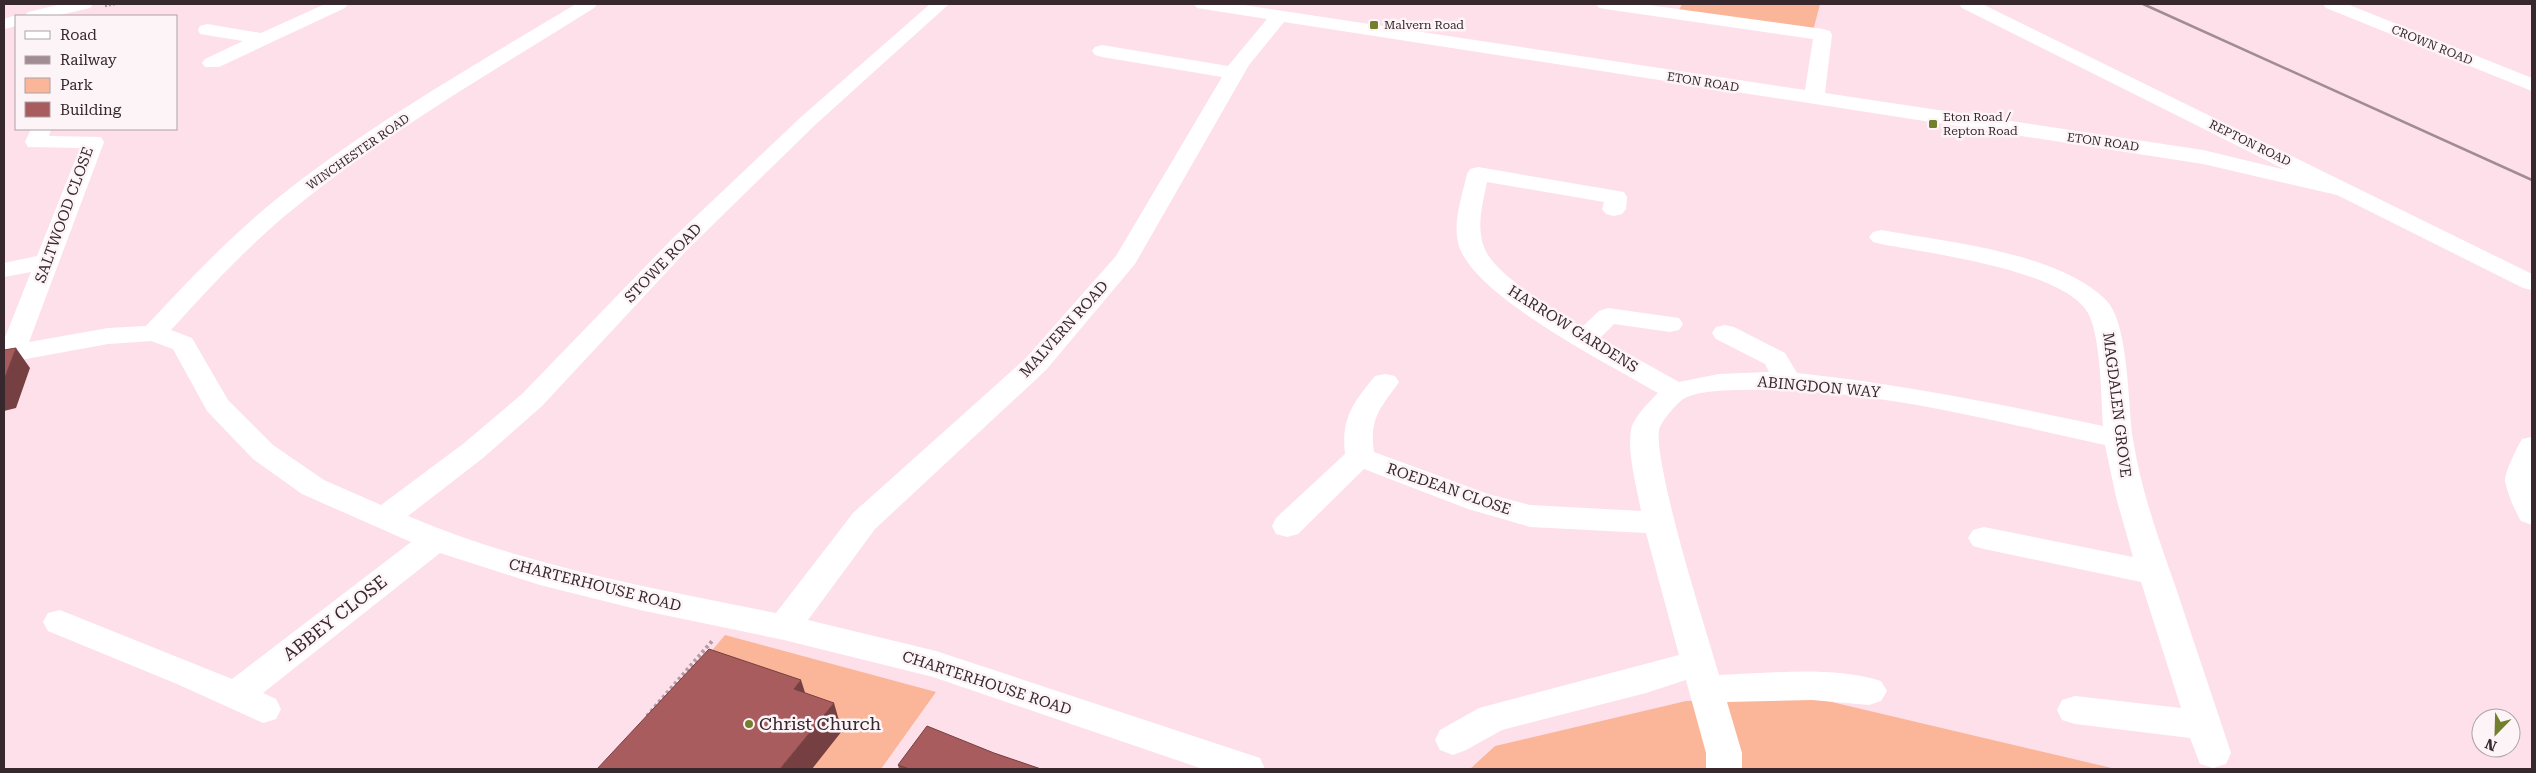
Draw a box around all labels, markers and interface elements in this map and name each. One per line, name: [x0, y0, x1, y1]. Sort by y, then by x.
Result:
legend: [15, 15, 178, 130]
place label: Malvern Road: [1384, 18, 1464, 32]
marker: Malvern Road: [1368, 19, 1380, 31]
street label: CROWN ROAD: [2389, 22, 2475, 68]
text: Road: [60, 26, 97, 44]
text: Railway: [60, 51, 117, 69]
street label: ETON ROAD: [1666, 69, 1740, 95]
text: Park: [60, 76, 94, 94]
text: Building: [60, 101, 122, 119]
place label: Eton Road / Repton Road: [1943, 110, 2018, 138]
street label: WINCHESTER ROAD: [304, 111, 412, 193]
street label: REPTON ROAD: [2207, 117, 2293, 169]
marker: Eton Road / Repton Road: [1927, 118, 1939, 130]
street label: ETON ROAD: [2066, 130, 2140, 154]
street label: SALTWOOD CLOSE: [31, 145, 97, 285]
street label: STOWE ROAD: [621, 220, 705, 306]
street label: MALVERN ROAD: [1016, 277, 1112, 381]
street label: HARROW GARDENS: [1505, 282, 1641, 376]
street label: MAGDALEN GROVE: [2099, 331, 2135, 479]
street label: ABINGDON WAY: [1757, 373, 1882, 401]
street label: ROEDEAN CLOSE: [1385, 459, 1513, 519]
street label: CHARTERHOUSE ROAD: [507, 555, 683, 615]
street label: ABBEY CLOSE: [279, 571, 391, 665]
street label: CHARTERHOUSE ROAD: [900, 647, 1074, 719]
north arrow: [2471, 708, 2521, 758]
place label: Christ Church: [759, 713, 881, 734]
marker: Christ Church: [743, 718, 755, 730]
text: N: [2483, 735, 2499, 754]

